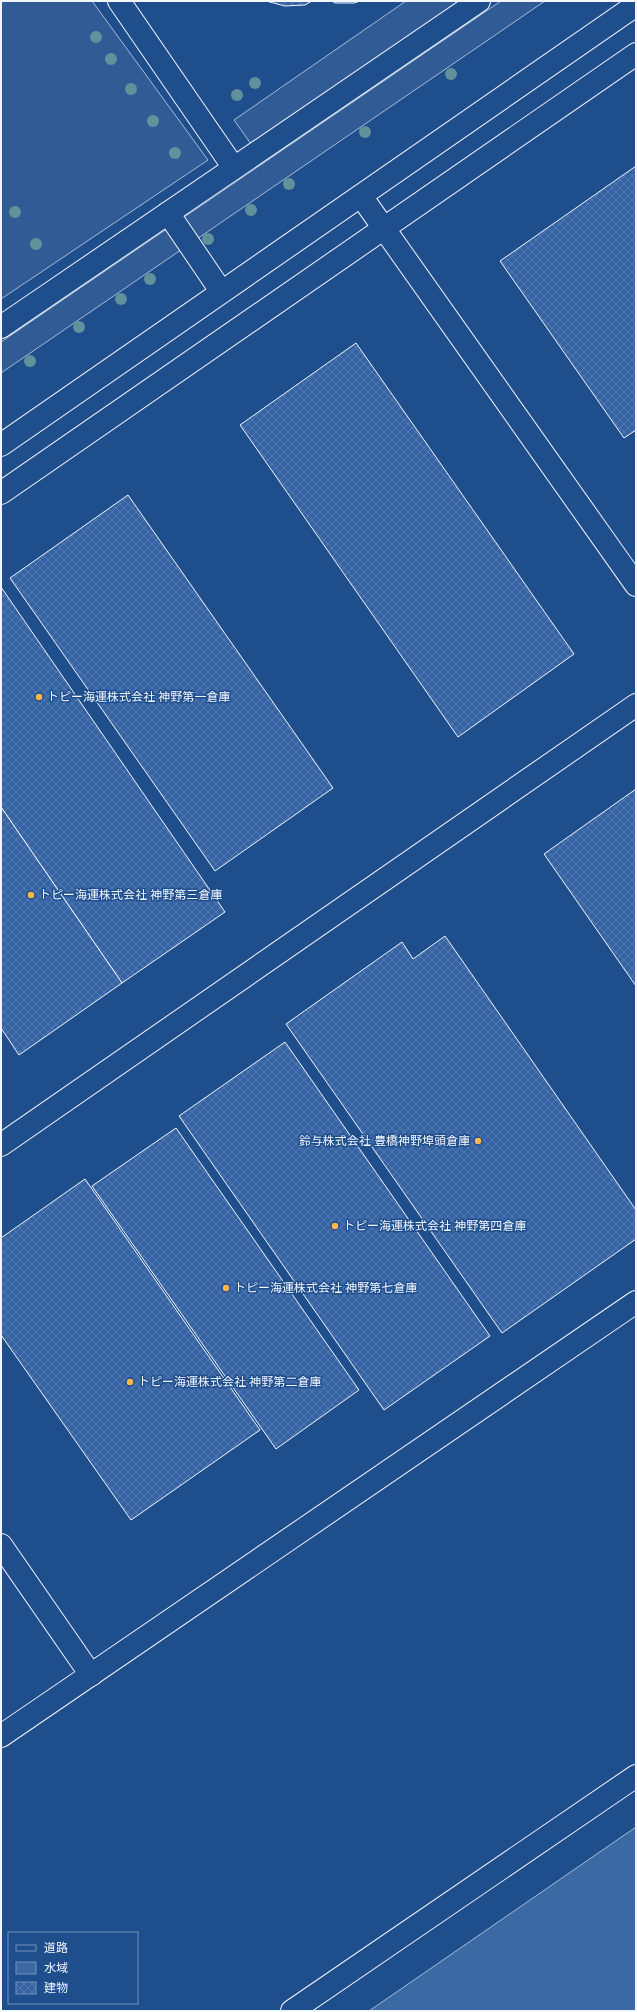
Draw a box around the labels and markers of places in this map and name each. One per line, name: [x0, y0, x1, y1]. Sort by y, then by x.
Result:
place label: トピー海運株式会社 神野第一倉庫: [47, 689, 230, 704]
marker: トピー海運株式会社 神野第一倉庫: [34, 692, 44, 702]
place label: トピー海運株式会社 神野第三倉庫: [39, 887, 222, 902]
marker: トピー海運株式会社 神野第三倉庫: [26, 890, 36, 900]
place label: 鈴与株式会社 豊橋神野埠頭倉庫: [299, 1133, 470, 1148]
marker: 鈴与株式会社 豊橋神野埠頭倉庫: [473, 1136, 483, 1146]
place label: トピー海運株式会社 神野第四倉庫: [343, 1218, 526, 1233]
marker: トピー海運株式会社 神野第四倉庫: [330, 1221, 340, 1231]
place label: トピー海運株式会社 神野第七倉庫: [234, 1280, 417, 1295]
marker: トピー海運株式会社 神野第七倉庫: [221, 1283, 231, 1293]
place label: トピー海運株式会社 神野第二倉庫: [138, 1374, 321, 1389]
marker: トピー海運株式会社 神野第二倉庫: [125, 1377, 135, 1387]

